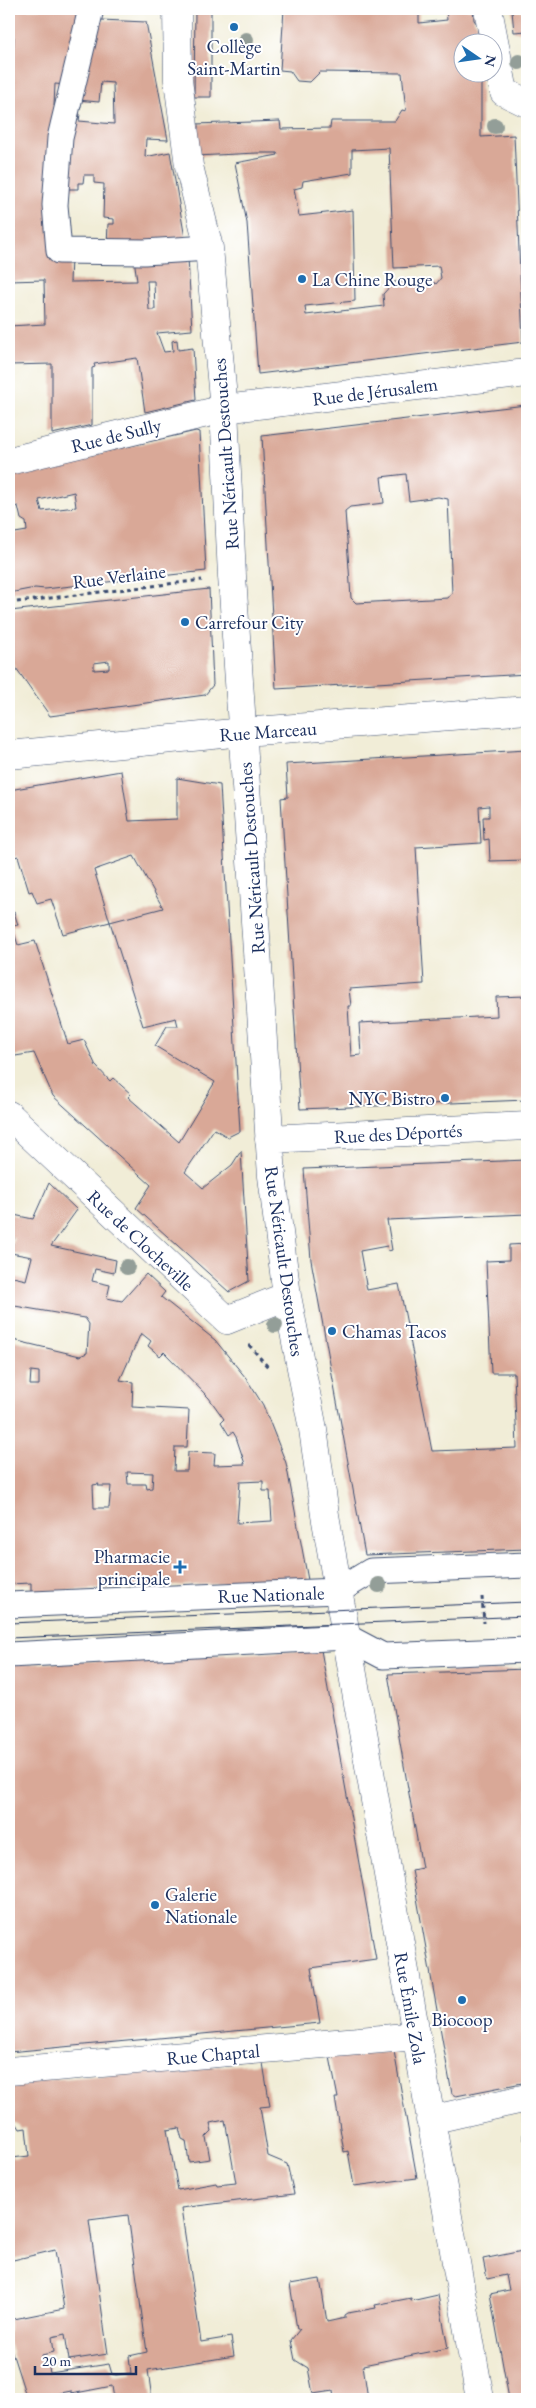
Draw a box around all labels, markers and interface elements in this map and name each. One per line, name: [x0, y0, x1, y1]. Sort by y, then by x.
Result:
marker: Collège Saint-Martin: [228, 21, 240, 33]
north arrow: [454, 32, 504, 82]
place label: Collège Saint-Martin: [187, 34, 281, 81]
text: N: [480, 53, 501, 69]
place label: La Chine Rouge: [312, 267, 432, 292]
marker: La Chine Rouge: [296, 273, 308, 285]
street label: Rue Néricault Destouches: [206, 357, 245, 551]
street label: Rue de Jérusalem: [311, 371, 439, 412]
street label: Rue de Sully: [69, 412, 164, 459]
street label: Rue Verlaine: [71, 558, 167, 595]
place label: Carrefour City: [195, 610, 304, 635]
marker: Carrefour City: [179, 616, 191, 628]
street label: Rue Marceau: [218, 716, 318, 747]
street label: Rue Néricault Destouches: [232, 761, 271, 955]
place label: NYC Bistro: [348, 1086, 435, 1111]
marker: NYC Bistro: [439, 1092, 451, 1104]
street label: Rue des Déportés: [333, 1118, 463, 1149]
street label: Rue Néricault Destouches: [259, 1164, 310, 1358]
street label: Rue de Clocheville: [82, 1184, 199, 1296]
place label: Chamas Tacos: [342, 1319, 446, 1344]
marker: Chamas Tacos: [326, 1325, 338, 1337]
place label: Pharmacie principale: [94, 1544, 170, 1591]
marker: Pharmacie principale: [174, 1561, 186, 1573]
street label: Rue Nationale: [217, 1580, 325, 1609]
place label: Galerie Nationale: [165, 1882, 237, 1929]
marker: Galerie Nationale: [149, 1899, 161, 1911]
street label: Rue Émile Zola: [388, 1950, 433, 2067]
marker: Biocoop: [456, 1994, 468, 2006]
place label: Biocoop: [431, 2007, 493, 2032]
street label: Rue Chaptal: [165, 2038, 261, 2071]
scale bar: [35, 2343, 136, 2375]
text: 20 m: [42, 2351, 71, 2370]

